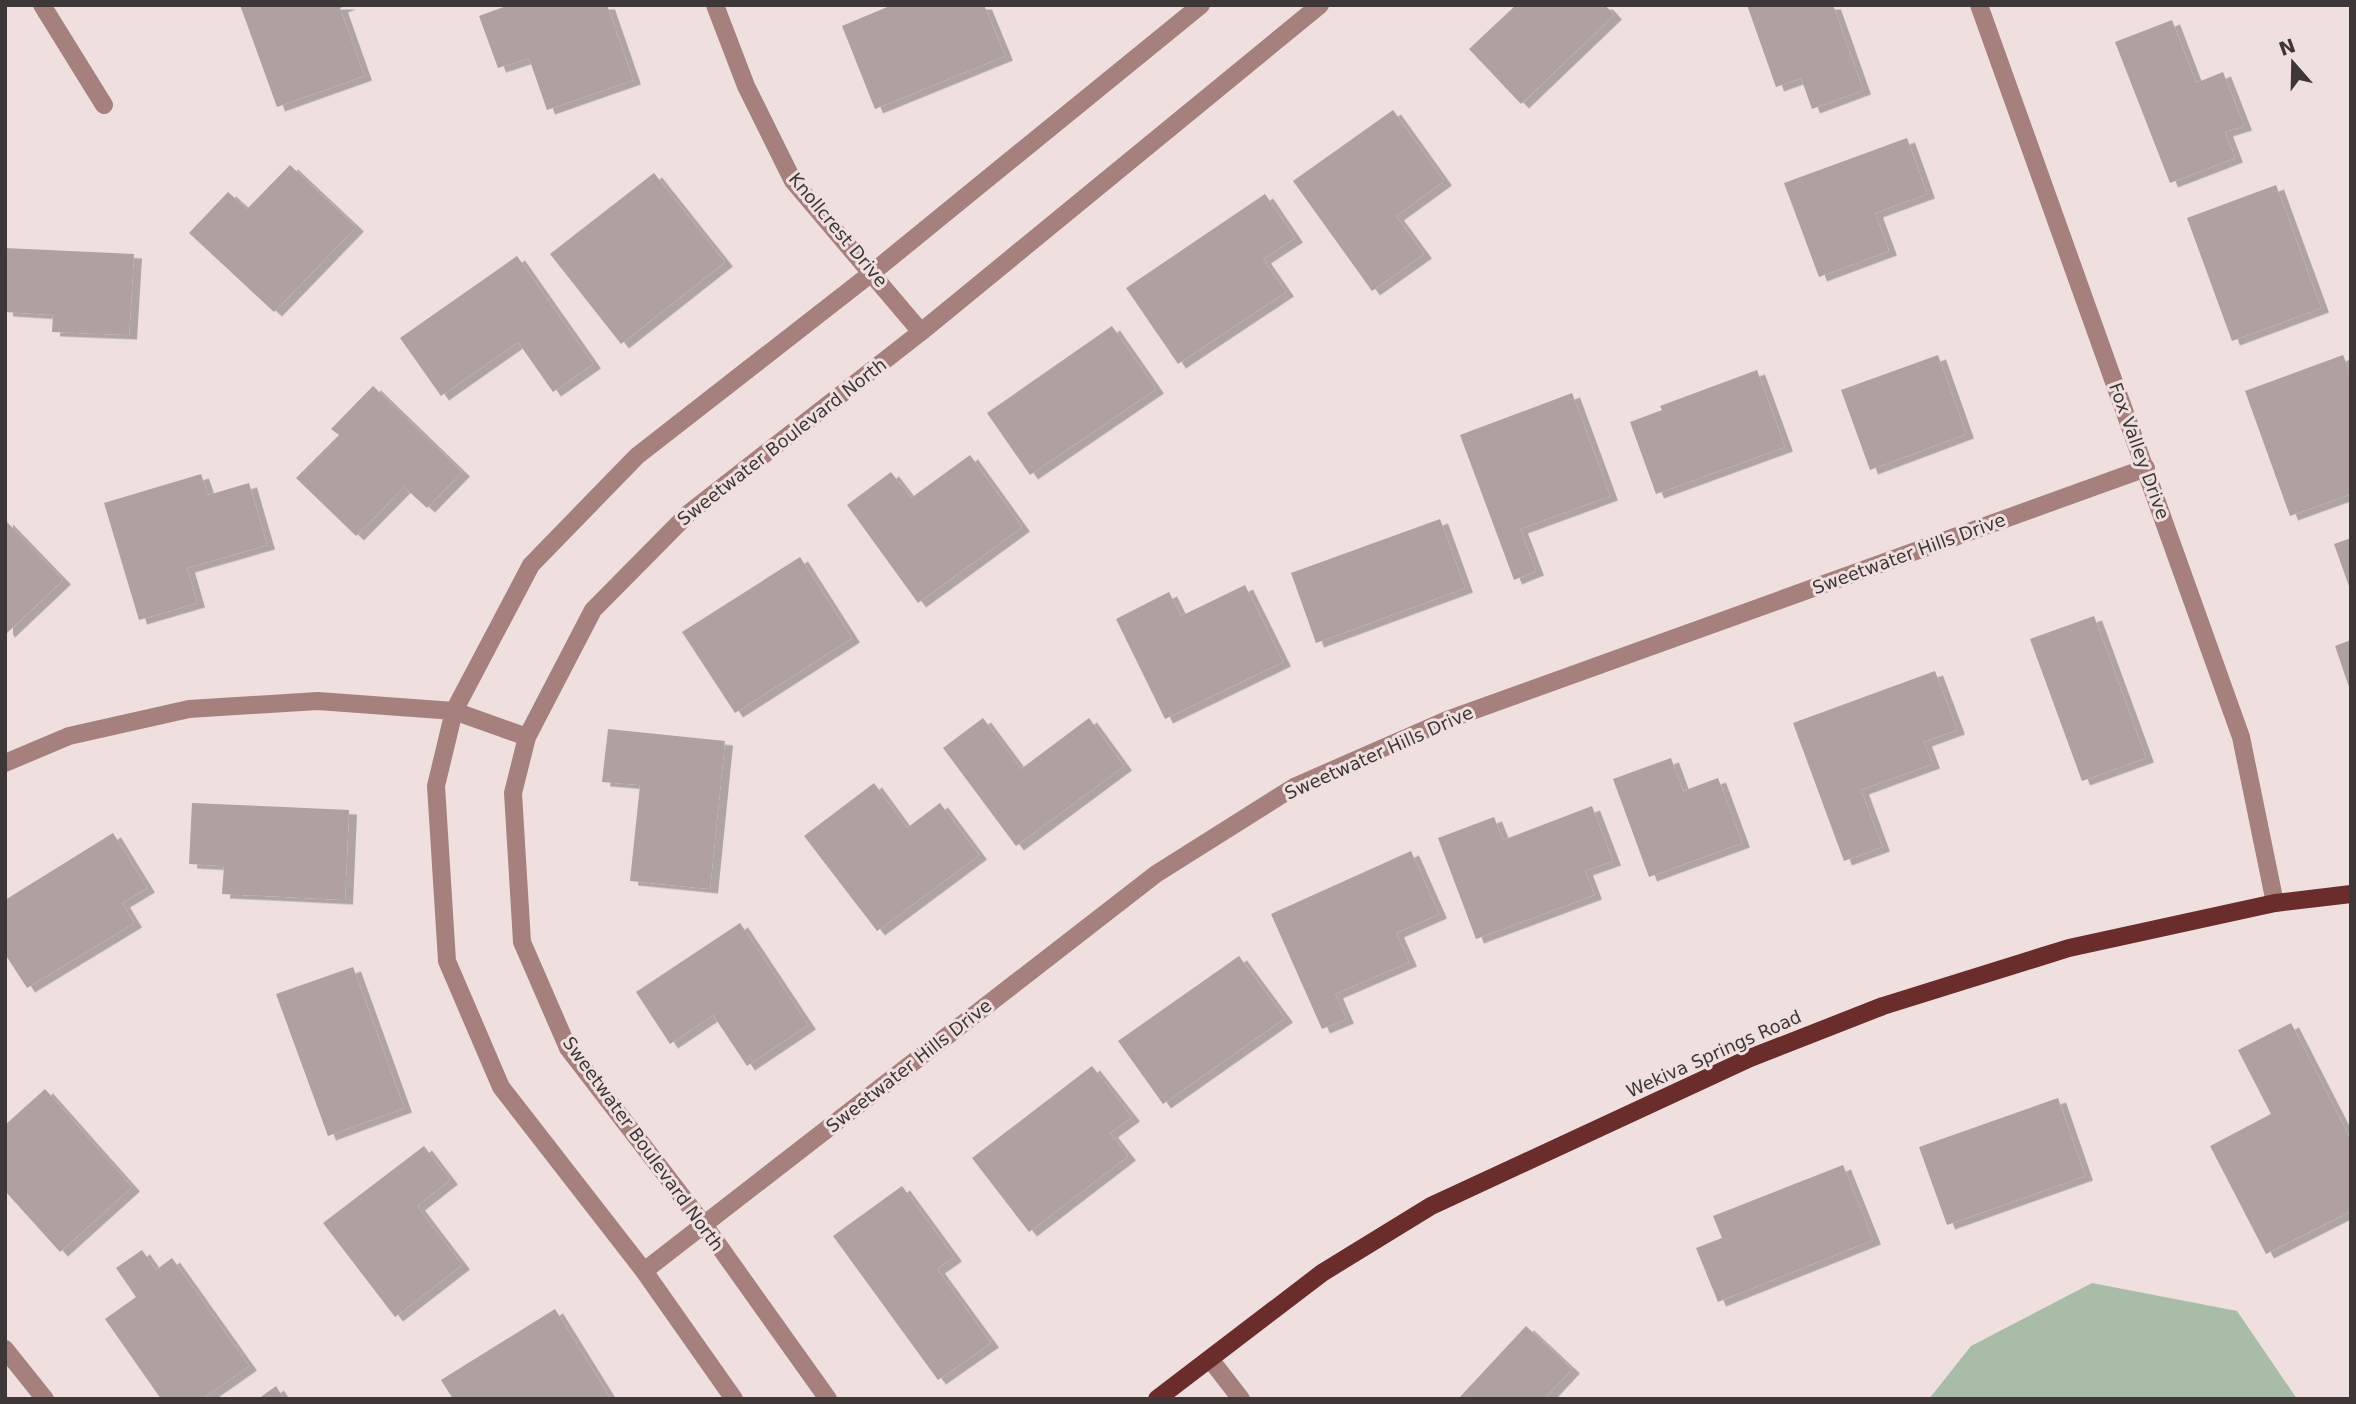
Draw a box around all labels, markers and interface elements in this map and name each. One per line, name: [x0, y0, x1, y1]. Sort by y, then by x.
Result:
north arrow: [2258, 28, 2328, 98]
text: N: [2276, 34, 2298, 60]
street label: Knollcrest Drive: [785, 168, 892, 291]
street label: Sweetwater Boulevard North: [673, 353, 890, 530]
street label: Fox Valley Drive: [2105, 380, 2174, 522]
street label: Sweetwater Hills Drive: [1809, 509, 2008, 598]
street label: Sweetwater Hills Drive: [1281, 701, 1476, 804]
street label: Sweetwater Hills Drive: [822, 995, 996, 1137]
street label: Wekiva Springs Road: [1623, 1006, 1804, 1102]
street label: Sweetwater Boulevard North: [559, 1033, 728, 1255]

